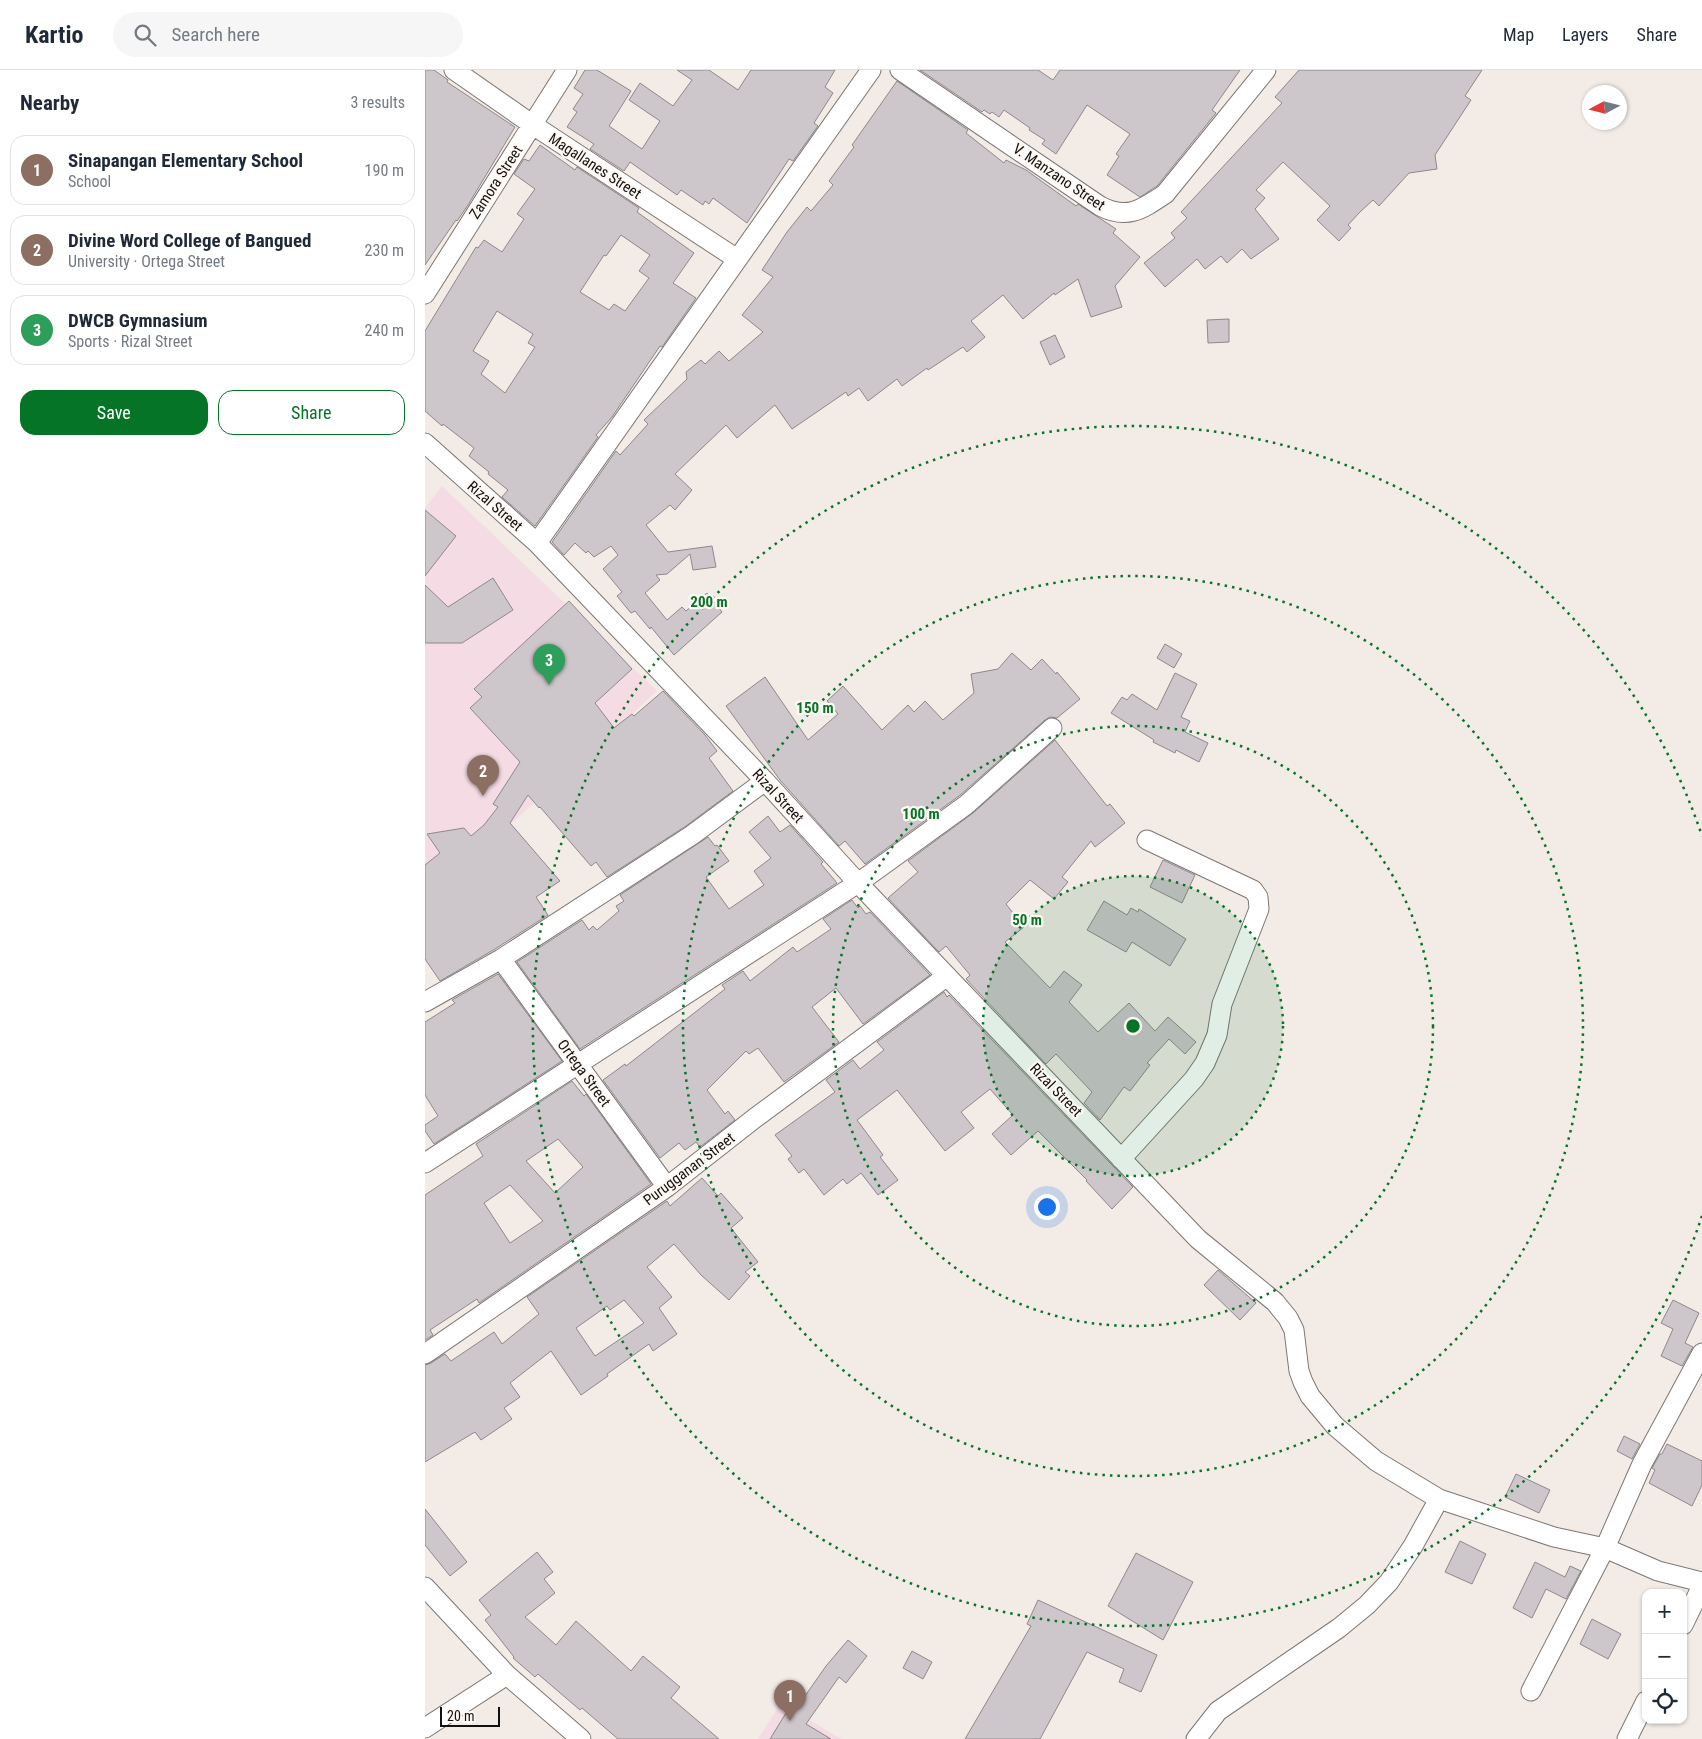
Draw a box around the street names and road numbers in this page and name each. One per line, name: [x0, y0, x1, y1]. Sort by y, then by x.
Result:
street label: Magallanes Street: [545, 129, 645, 203]
street label: V. Manzano Street: [1010, 140, 1108, 214]
street label: Zamora Street: [466, 142, 526, 222]
street label: Rizal Street: [464, 477, 526, 535]
street label: Rizal Street: [748, 765, 808, 827]
street label: Ortega Street: [554, 1036, 614, 1110]
street label: Rizal Street: [1026, 1060, 1086, 1120]
street label: Purugganan Street: [640, 1129, 738, 1209]

